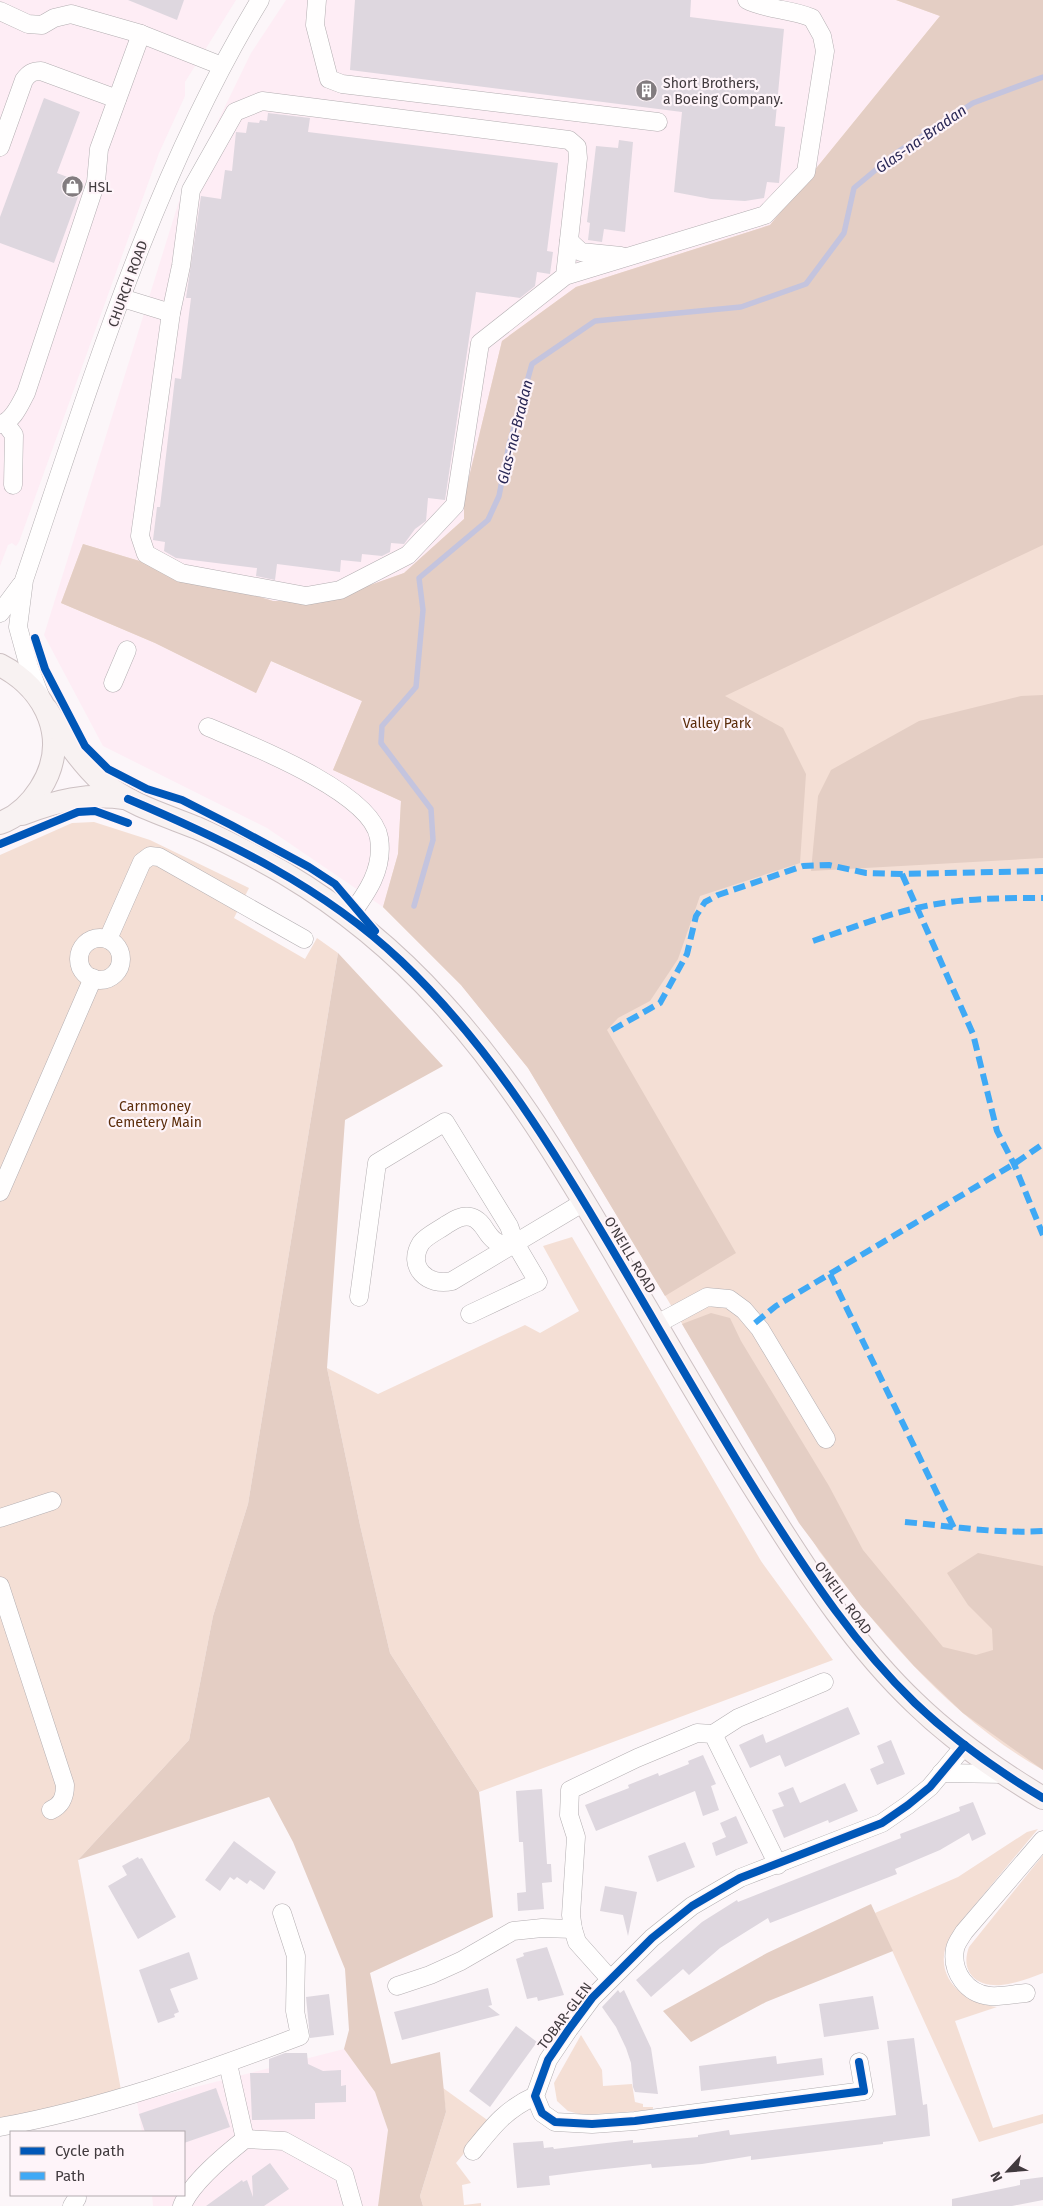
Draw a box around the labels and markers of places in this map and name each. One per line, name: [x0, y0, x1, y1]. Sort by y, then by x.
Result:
place label: Short Brothers, a Boeing Company.: [663, 75, 783, 108]
building icon: Short Brothers, a Boeing Company.: [635, 79, 659, 103]
shop icon: HSL: [60, 175, 84, 199]
place label: HSL: [88, 179, 112, 196]

